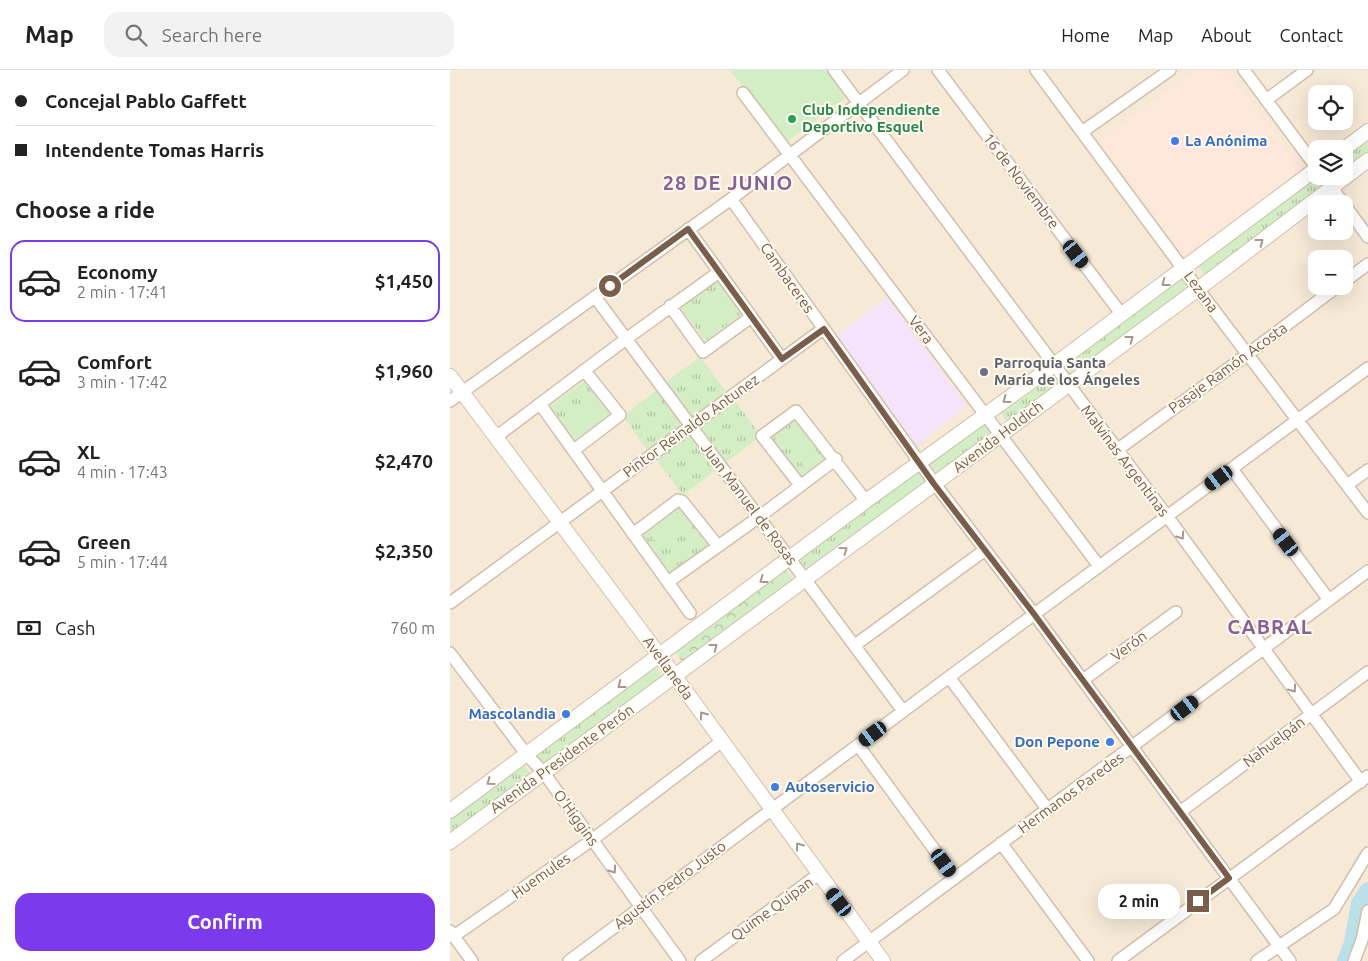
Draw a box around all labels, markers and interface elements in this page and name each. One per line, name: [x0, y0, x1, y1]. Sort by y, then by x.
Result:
search box: [104, 12, 454, 57]
text: Map: [25, 21, 74, 48]
icon: search: [122, 21, 150, 49]
text: Search here: [162, 24, 262, 46]
text: Home: [1061, 25, 1110, 45]
text: Map: [1138, 25, 1173, 45]
text: About: [1201, 25, 1251, 45]
text: Contact: [1279, 25, 1343, 45]
map controls: [1308, 85, 1353, 295]
button: locate: [1308, 85, 1353, 130]
text: Concejal Pablo Gaffett: [45, 90, 247, 112]
place label: Club Independiente Deportivo Esquel: [802, 101, 940, 135]
marker: Club Independiente Deportivo Esquel: [786, 113, 798, 125]
street label: 16 de Noviembre: [980, 130, 1063, 232]
place label: La Anónima: [1185, 132, 1267, 149]
marker: La Anónima: [1169, 135, 1181, 147]
text: Intendente Tomas Harris: [45, 139, 264, 161]
button: layers: [1308, 140, 1353, 185]
district label: 28 DE JUNIO: [663, 171, 793, 194]
button: +: [1308, 195, 1353, 240]
text: Choose a ride: [15, 197, 155, 222]
car: [1060, 238, 1091, 270]
street label: Cambaceres: [757, 239, 818, 316]
one-way arrow: [1254, 239, 1264, 248]
button: −: [1308, 250, 1353, 295]
icon: car: [17, 259, 62, 304]
text: Economy: [77, 261, 158, 283]
street label: Lezana: [1181, 268, 1222, 316]
text: $1,450: [375, 270, 433, 292]
route start: [599, 275, 621, 297]
one-way arrow: [1162, 277, 1171, 285]
text: 2 min · 17:41: [77, 283, 168, 301]
street label: Vera: [905, 312, 937, 347]
street label: Pasaje Ramón Acosta: [1165, 319, 1290, 416]
one-way arrow: [1124, 337, 1133, 345]
icon: car: [17, 349, 62, 394]
text: Comfort: [77, 351, 152, 373]
place label: Parroquia Santa María de los Ángeles: [994, 354, 1140, 388]
text: $1,960: [375, 360, 433, 382]
marker: Parroquia Santa María de los Ángeles: [978, 366, 990, 378]
street label: Pintor Reinaldo Antunez: [619, 370, 762, 481]
text: 3 min · 17:42: [77, 373, 168, 391]
one-way arrow: [1003, 394, 1012, 403]
street label: Avenida Holdich: [949, 397, 1046, 476]
street label: Malvinas Argentinas: [1078, 402, 1173, 520]
icon: car: [17, 439, 62, 484]
street label: Juan Manuel de Rosas: [698, 439, 801, 568]
text: XL: [77, 441, 100, 463]
text: $2,470: [375, 450, 433, 472]
text: 4 min · 17:43: [77, 463, 168, 481]
car: [1202, 463, 1235, 493]
car: [1270, 526, 1301, 558]
icon: car: [17, 529, 62, 574]
one-way arrow: [1175, 530, 1184, 540]
text: Green: [77, 531, 131, 553]
text: $2,350: [375, 540, 433, 562]
one-way arrow: [838, 548, 847, 556]
text: 5 min · 17:44: [77, 553, 168, 571]
one-way arrow: [760, 574, 769, 582]
icon: cash: [15, 614, 43, 642]
district label: CABRAL: [1227, 615, 1313, 638]
text: Cash: [55, 617, 96, 639]
text: 760 m: [390, 619, 435, 637]
street label: Verón: [1107, 627, 1150, 664]
street label: Avellaneda: [640, 633, 697, 703]
one-way arrow: [708, 645, 717, 653]
one-way arrow: [617, 679, 627, 688]
one-way arrow: [1286, 683, 1296, 692]
car: [1168, 693, 1201, 723]
street label: Avenida Presidente Perón: [487, 701, 637, 816]
place label: Mascolandia: [468, 705, 556, 722]
marker: Mascolandia: [560, 708, 572, 720]
one-way arrow: [700, 711, 709, 721]
street label: Nahuelpán: [1240, 713, 1308, 770]
car: [856, 719, 889, 749]
place label: Don Pepone: [1014, 733, 1100, 750]
marker: Don Pepone: [1104, 736, 1116, 748]
street label: Hermanos Paredes: [1015, 749, 1127, 837]
one-way arrow: [486, 776, 496, 785]
place label: Autoservicio: [785, 778, 875, 795]
marker: Autoservicio: [769, 781, 781, 793]
street label: O'Higgins: [550, 786, 602, 849]
street label: Agustín Pedro Justo: [610, 837, 729, 932]
one-way arrow: [796, 842, 805, 852]
car: [929, 846, 958, 880]
street label: Huemules: [508, 849, 573, 902]
one-way arrow: [607, 864, 616, 873]
street label: Quime Quipan: [727, 873, 816, 944]
callout: 2 min: [1098, 884, 1180, 918]
car: [823, 886, 854, 918]
route end: [1187, 890, 1209, 912]
text: 2 min: [1119, 892, 1159, 910]
button: Confirm: [15, 893, 435, 951]

